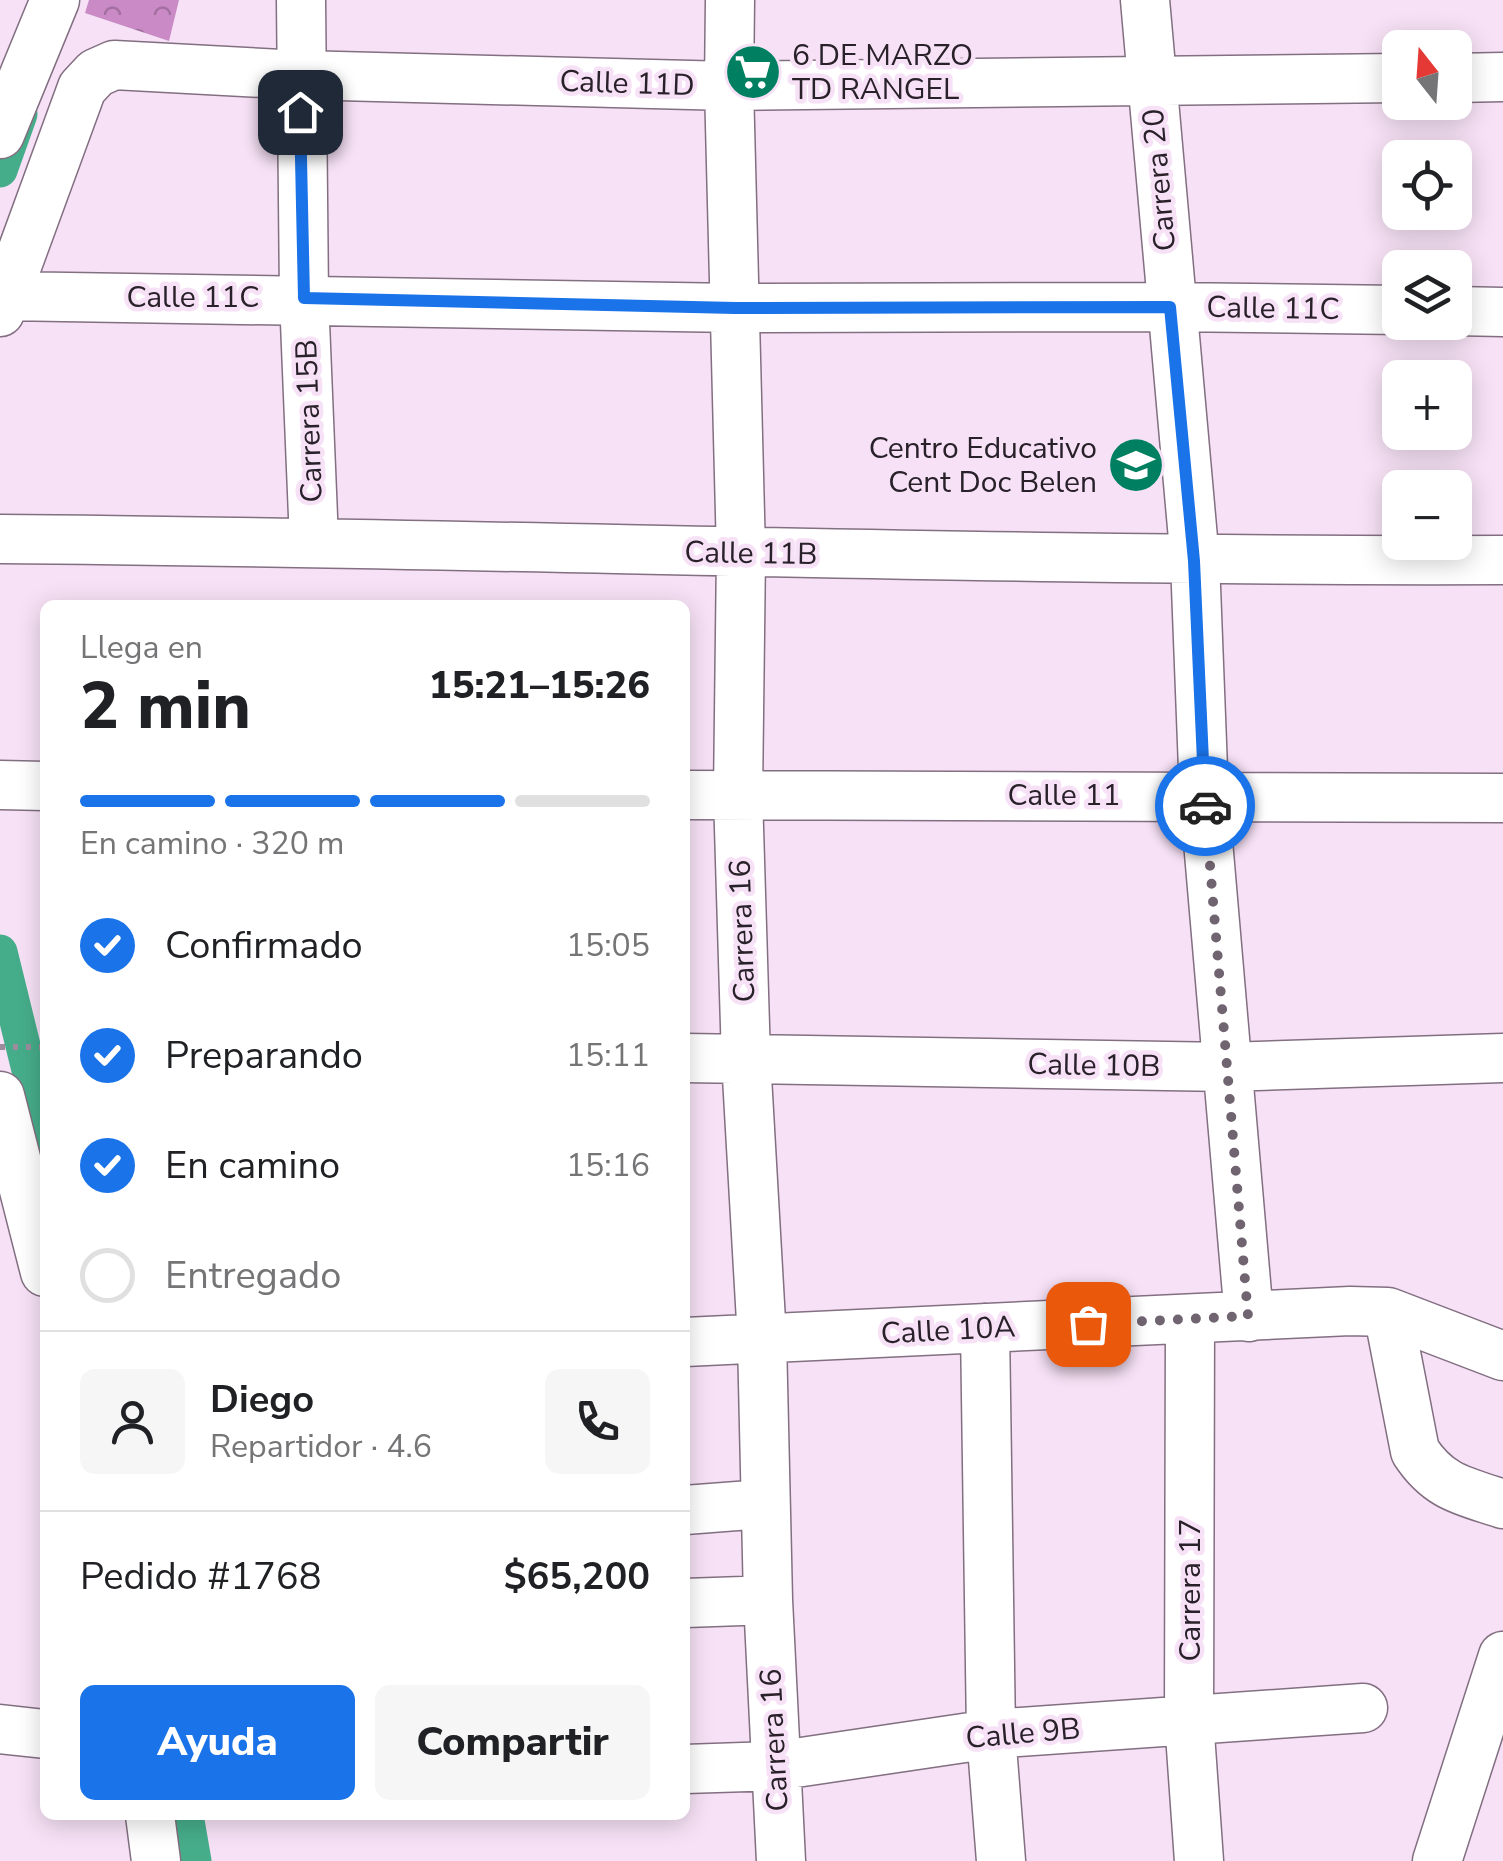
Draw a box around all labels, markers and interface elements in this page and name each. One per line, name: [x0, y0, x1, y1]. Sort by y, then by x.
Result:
north arrow: [1382, 30, 1472, 120]
map controls: [1382, 30, 1472, 560]
place label: 6 DE MARZO TD RANGEL: [792, 35, 973, 110]
supermarket icon: 6 DE MARZO TD RANGEL: [723, 42, 783, 102]
street label: Calle 11D: [559, 61, 695, 106]
pin: [258, 70, 343, 155]
icon: home: [273, 85, 328, 140]
street label: Carrera 20: [1133, 107, 1186, 253]
button: locate: [1382, 140, 1472, 230]
button: layers: [1382, 250, 1472, 340]
street label: Calle 11C: [126, 277, 260, 318]
street label: Calle 11C: [1206, 287, 1340, 330]
street label: Carrera 15B: [286, 339, 333, 503]
button: +: [1382, 360, 1472, 450]
place label: Centro Educativo Cent Doc Belen: [869, 428, 1097, 503]
school or university icon: Centro Educativo Cent Doc Belen: [1106, 435, 1166, 495]
button: −: [1382, 470, 1472, 560]
street label: Calle 11B: [684, 532, 818, 575]
text: Llega en: [80, 626, 203, 669]
text: 15:21–15:26: [429, 660, 650, 711]
text: 2 min: [80, 662, 251, 751]
courier: [1155, 756, 1255, 856]
street label: Calle 11: [1008, 775, 1120, 816]
icon: car: [1178, 779, 1233, 834]
text: En camino · 320 m: [80, 822, 344, 865]
street label: Carrera 16: [720, 859, 765, 1003]
icon: check: [80, 918, 135, 973]
text: Confirmado: [165, 920, 363, 971]
text: 15:05: [566, 924, 650, 967]
icon: check: [80, 1028, 135, 1083]
text: Preparando: [165, 1030, 363, 1081]
text: 15:11: [566, 1034, 650, 1077]
street label: Calle 10B: [1027, 1044, 1161, 1087]
icon: check: [80, 1138, 135, 1193]
text: En camino: [165, 1140, 340, 1191]
text: 15:16: [566, 1144, 650, 1187]
text: Entregado: [165, 1250, 341, 1301]
pin: [1046, 1282, 1131, 1367]
icon: bag: [1061, 1297, 1116, 1352]
street label: Calle 10A: [880, 1306, 1017, 1354]
button: person: [80, 1369, 185, 1474]
button: phone: [545, 1369, 650, 1474]
text: Diego: [210, 1374, 314, 1425]
text: Repartidor · 4.6: [210, 1425, 432, 1468]
street label: Carrera 17: [1170, 1518, 1211, 1662]
text: Pedido #1768: [80, 1551, 321, 1602]
text: $65,200: [504, 1551, 650, 1602]
street label: Carrera 16: [750, 1667, 799, 1812]
button: Ayuda: [80, 1685, 355, 1800]
button: Compartir: [375, 1685, 650, 1800]
street label: Calle 9B: [964, 1708, 1082, 1759]

